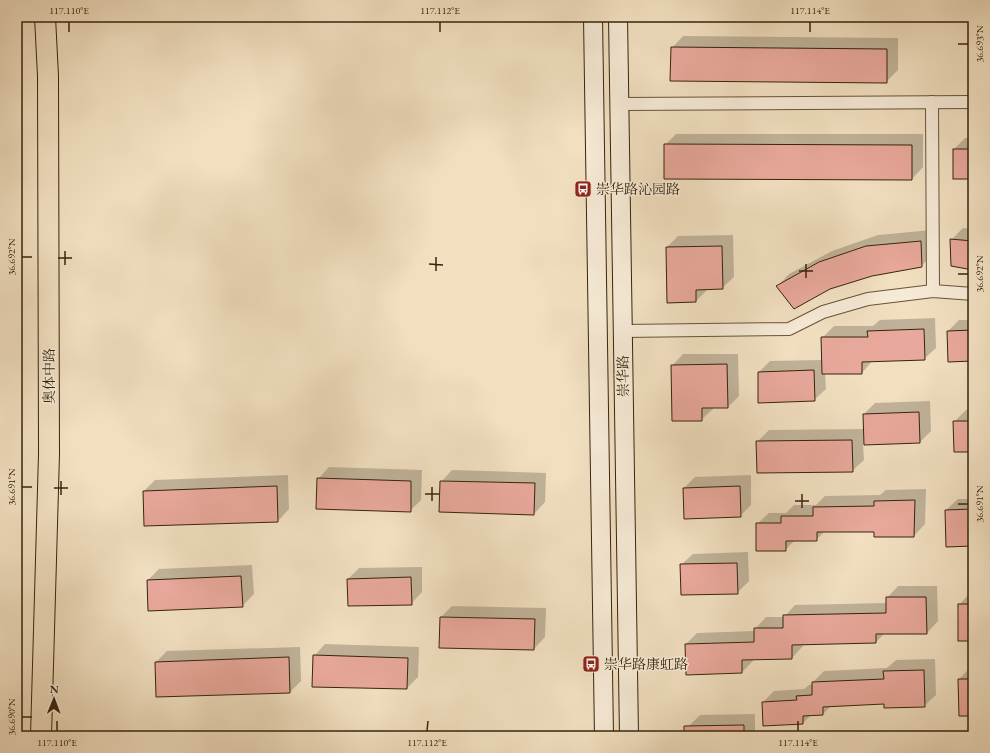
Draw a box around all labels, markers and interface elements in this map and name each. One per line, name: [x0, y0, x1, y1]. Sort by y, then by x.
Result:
text: 117.110°E: [49, 4, 89, 17]
text: 117.112°E: [420, 4, 460, 17]
text: 117.114°E: [790, 4, 830, 17]
text: 36.693°N: [973, 25, 986, 63]
bus stop icon: 崇华路沁园路: [573, 179, 593, 199]
place label: 崇华路沁园路: [596, 180, 680, 198]
text: 36.692°N: [5, 238, 18, 276]
text: 36.692°N: [973, 255, 986, 293]
street label: 奥体中路: [40, 348, 58, 404]
street label: 崇华路: [614, 355, 632, 397]
text: 36.691°N: [5, 468, 18, 506]
text: 36.691°N: [973, 485, 986, 523]
bus stop icon: 崇华路康虹路: [581, 654, 601, 674]
place label: 崇华路康虹路: [604, 655, 688, 673]
north arrow: [34, 679, 74, 719]
text: N: [50, 682, 59, 696]
text: 36.690°N: [5, 698, 18, 736]
text: 117.110°E: [37, 736, 77, 749]
text: 117.112°E: [407, 736, 447, 749]
text: 117.114°E: [778, 736, 818, 749]

